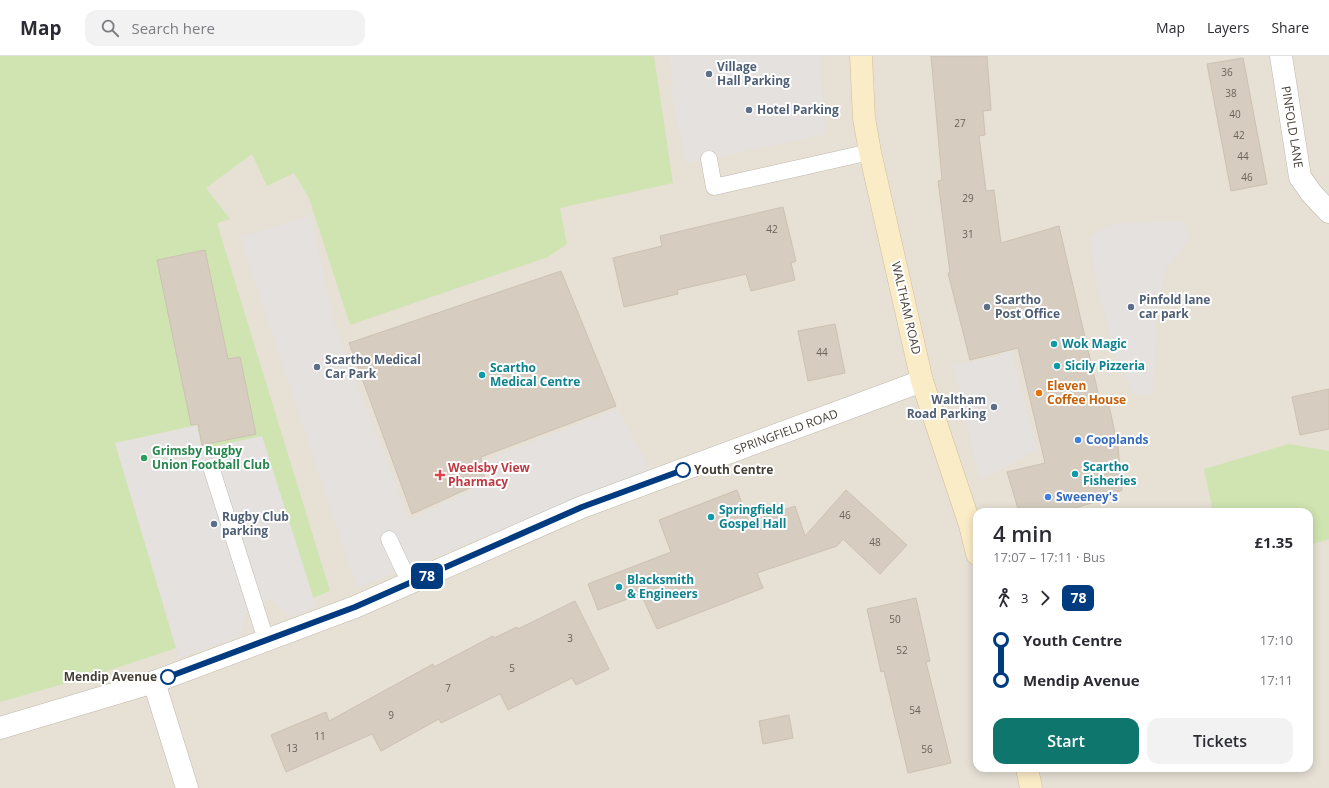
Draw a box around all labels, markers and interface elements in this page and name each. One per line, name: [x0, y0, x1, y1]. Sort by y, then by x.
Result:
search box: [85, 10, 365, 46]
text: Map: [20, 15, 61, 41]
icon: search: [99, 17, 121, 39]
text: Search here: [131, 18, 215, 38]
text: Map: [1156, 18, 1185, 37]
text: Layers: [1207, 18, 1249, 37]
text: Share: [1271, 18, 1309, 37]
place label: Village Hall Parking: [717, 58, 790, 89]
house number: 36: [1221, 65, 1233, 79]
marker: Village Hall Parking: [704, 69, 714, 79]
street label: PINFOLD LANE: [1278, 85, 1307, 169]
house number: 38: [1225, 86, 1237, 100]
place label: Hotel Parking: [757, 101, 839, 118]
marker: Hotel Parking: [744, 105, 754, 115]
house number: 40: [1229, 107, 1241, 121]
house number: 27: [954, 116, 966, 130]
house number: 42: [1233, 128, 1245, 142]
house number: 44: [1237, 149, 1249, 163]
house number: 46: [1241, 170, 1253, 184]
house number: 29: [962, 191, 974, 205]
house number: 42: [766, 222, 778, 236]
house number: 31: [962, 227, 974, 241]
street label: WALTHAM ROAD: [888, 260, 925, 356]
place label: Scartho Post Office: [995, 291, 1060, 322]
place label: Pinfold lane car park: [1139, 291, 1210, 322]
marker: Scartho Post Office: [982, 302, 992, 312]
marker: Pinfold lane car park: [1126, 302, 1136, 312]
place label: Wok Magic: [1062, 335, 1127, 352]
marker: Wok Magic: [1049, 339, 1059, 349]
house number: 44: [816, 345, 828, 359]
place label: Scartho Medical Car Park: [325, 351, 421, 382]
place label: Sicily Pizzeria: [1065, 357, 1145, 374]
place label: Scartho Medical Centre: [490, 359, 580, 390]
marker: Sicily Pizzeria: [1052, 361, 1062, 371]
marker: Scartho Medical Car Park: [312, 362, 322, 372]
marker: Scartho Medical Centre: [477, 370, 487, 380]
place label: Eleven Coffee House: [1047, 377, 1126, 408]
marker: Eleven Coffee House: [1034, 388, 1044, 398]
place label: Waltham Road Parking: [907, 391, 986, 422]
marker: Waltham Road Parking: [989, 402, 999, 412]
street label: SPRINGFIELD ROAD: [731, 405, 840, 458]
place label: Cooplands: [1086, 431, 1148, 448]
marker: Cooplands: [1073, 435, 1083, 445]
place label: Grimsby Rugby Union Football Club: [152, 442, 270, 473]
marker: Grimsby Rugby Union Football Club: [139, 453, 149, 463]
place label: Scartho Fisheries: [1083, 458, 1136, 489]
place label: Weelsby View Pharmacy: [448, 459, 530, 490]
place label: Youth Centre: [694, 461, 773, 478]
marker: Youth Centre: [675, 462, 691, 478]
marker: Scartho Fisheries: [1070, 469, 1080, 479]
marker: Weelsby View Pharmacy: [435, 470, 445, 480]
place label: Sweeney's: [1056, 488, 1118, 505]
marker: Sweeney's: [1043, 492, 1053, 502]
place label: Springfield Gospel Hall: [719, 501, 786, 532]
place label: Rugby Club parking: [222, 508, 289, 539]
house number: 46: [839, 508, 851, 522]
marker: Springfield Gospel Hall: [706, 512, 716, 522]
text: 4 min: [993, 518, 1052, 548]
marker: Rugby Club parking: [209, 519, 219, 529]
text: £1.35: [1254, 532, 1293, 552]
house number: 48: [869, 535, 881, 549]
text: 17:07 – 17:11 · Bus: [993, 548, 1105, 566]
line badge: 78: [409, 563, 445, 589]
text: 78: [419, 566, 435, 585]
place label: Blacksmith & Engineers: [627, 571, 698, 602]
marker: Blacksmith & Engineers: [614, 582, 624, 592]
icon: walk: [993, 587, 1015, 609]
icon: forward: [1034, 587, 1056, 609]
text: 78: [1070, 588, 1086, 607]
text: 3: [1021, 589, 1028, 607]
house number: 50: [889, 612, 901, 626]
text: Youth Centre: [1023, 630, 1122, 650]
house number: 3: [567, 631, 573, 645]
text: 17:10: [1260, 631, 1293, 649]
house number: 52: [896, 643, 908, 657]
house number: 5: [509, 661, 515, 675]
place label: Mendip Avenue: [64, 668, 157, 685]
marker: Mendip Avenue: [160, 669, 176, 685]
text: Mendip Avenue: [1023, 670, 1140, 690]
text: 17:11: [1260, 671, 1293, 689]
house number: 7: [445, 681, 451, 695]
house number: 54: [909, 703, 921, 717]
house number: 9: [388, 708, 394, 722]
button: Start: [993, 718, 1139, 764]
button: Tickets: [1147, 718, 1293, 764]
house number: 11: [314, 729, 326, 743]
house number: 13: [286, 741, 298, 755]
house number: 56: [921, 742, 933, 756]

